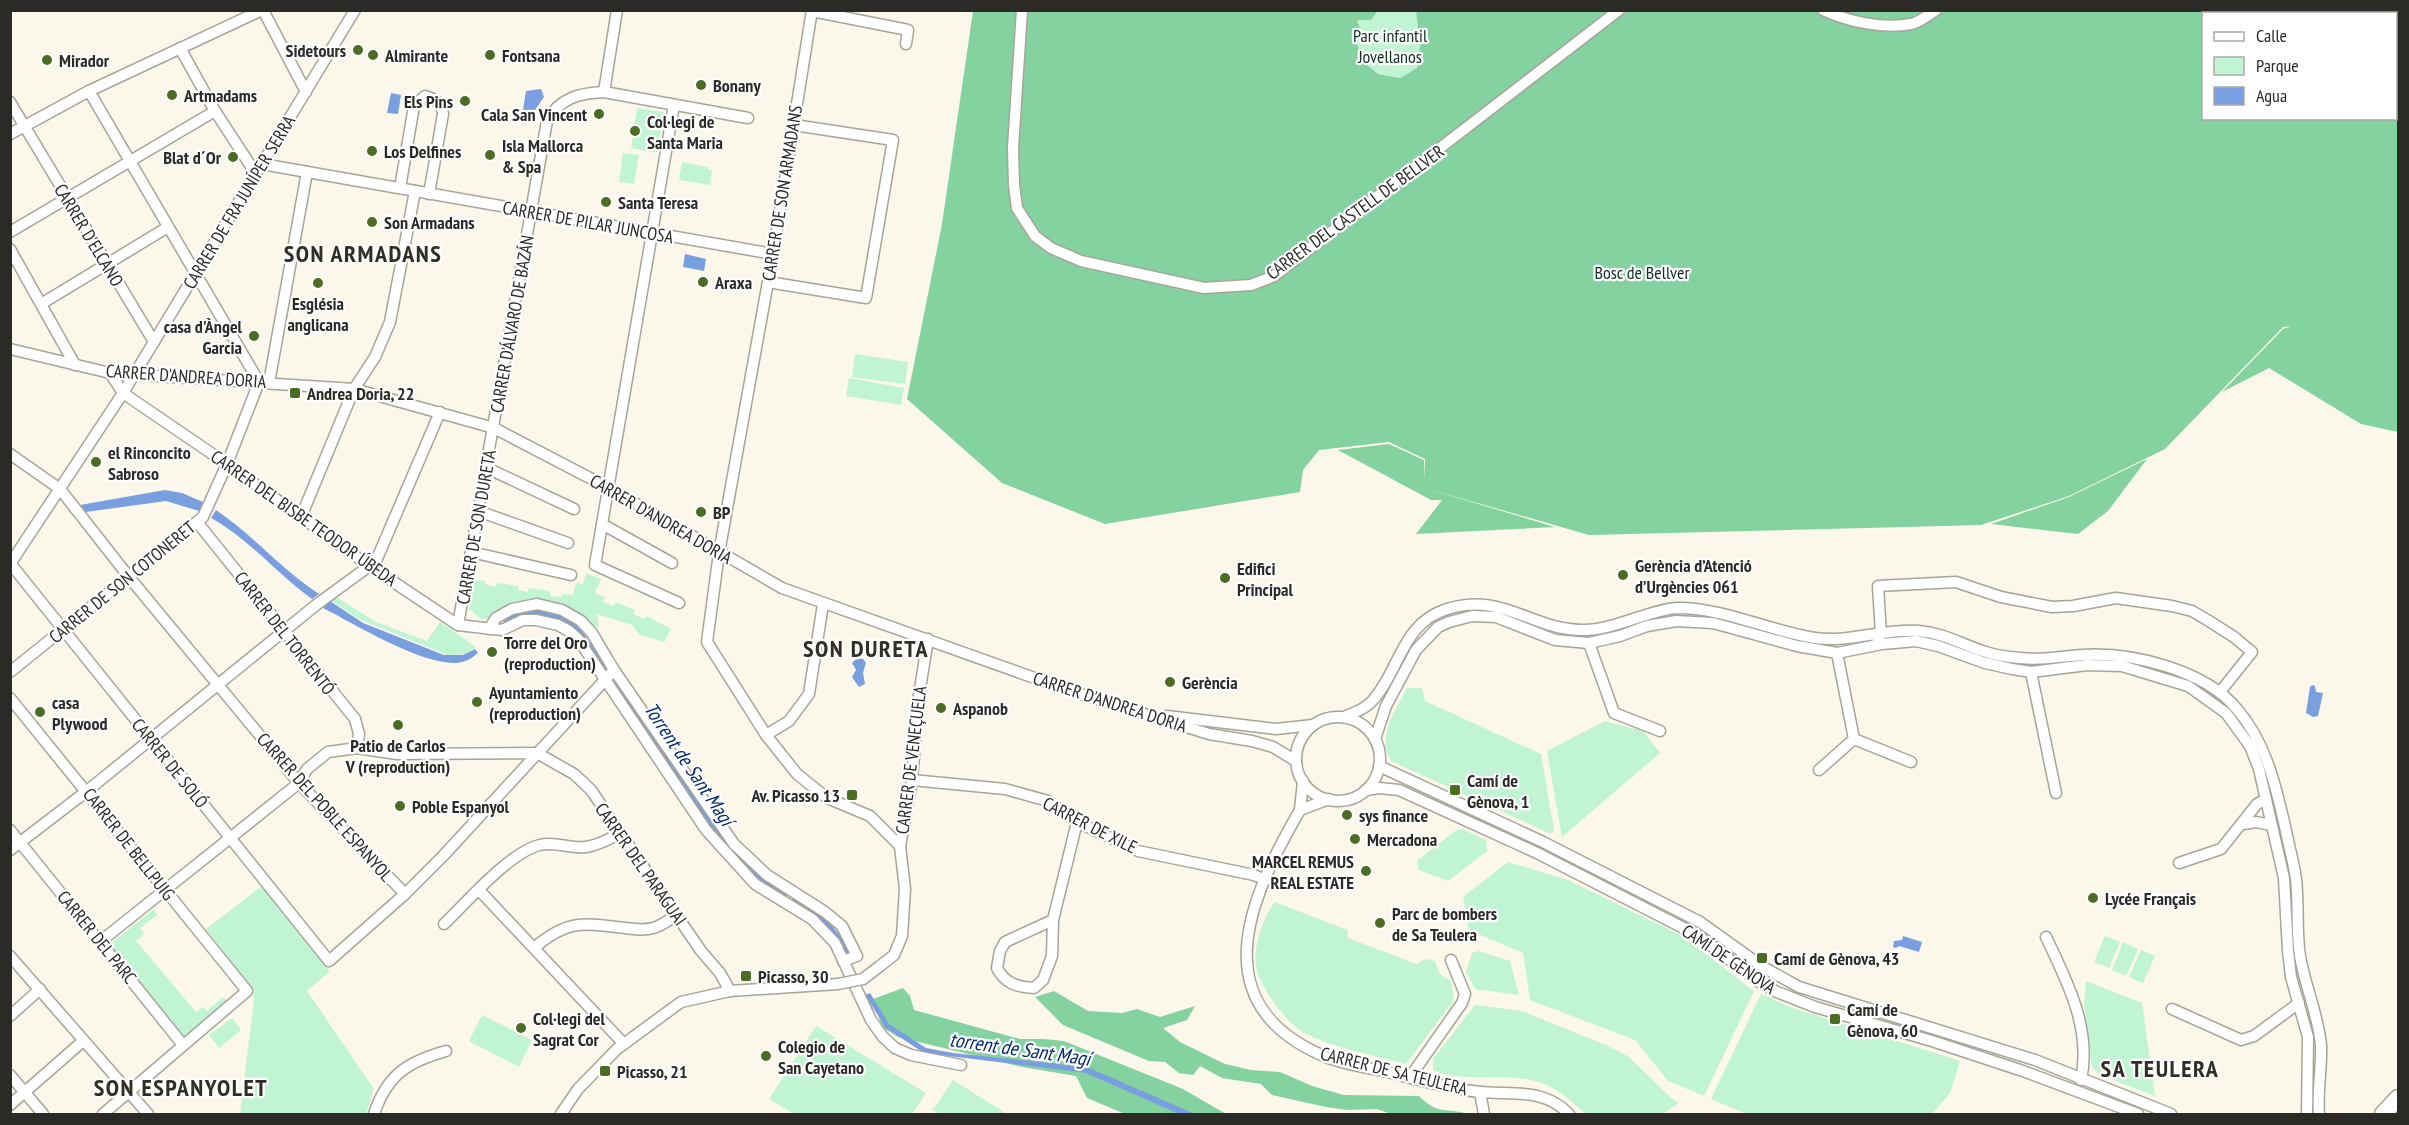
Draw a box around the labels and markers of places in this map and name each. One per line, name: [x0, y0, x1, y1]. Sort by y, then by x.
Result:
place label: Sidetours: [285, 39, 346, 62]
marker: Sidetours: [351, 43, 365, 57]
place label: Almirante: [384, 44, 448, 67]
place label: Fontsana: [502, 44, 560, 67]
marker: Almirante: [366, 48, 380, 62]
marker: Fontsana: [483, 48, 497, 62]
place label: Mirador: [59, 49, 110, 72]
marker: Mirador: [40, 53, 54, 67]
place label: Bonany: [713, 74, 761, 97]
marker: Bonany: [694, 78, 708, 92]
place label: Artmadams: [183, 84, 257, 107]
marker: Artmadams: [165, 88, 179, 102]
place label: Els Pins: [404, 90, 453, 113]
marker: Els Pins: [458, 94, 472, 108]
place label: Cala San Vincent: [481, 103, 588, 126]
marker: Cala San Vincent: [592, 107, 606, 121]
place label: Col·legi de Santa Maria: [647, 110, 723, 154]
marker: Col·legi de Santa Maria: [628, 124, 642, 138]
place label: Isla Mallorca & Spa: [502, 134, 583, 178]
place label: Los Delfines: [384, 140, 461, 163]
marker: Los Delfines: [365, 144, 379, 158]
place label: Blat d´Or: [163, 146, 222, 169]
marker: Isla Mallorca & Spa: [483, 148, 497, 162]
marker: Blat d´Or: [226, 150, 240, 164]
place label: Santa Teresa: [618, 191, 698, 214]
marker: Santa Teresa: [599, 195, 613, 209]
place label: Son Armadans: [384, 211, 475, 234]
marker: Son Armadans: [365, 215, 379, 229]
place label: Araxa: [714, 271, 752, 294]
marker: Araxa: [696, 275, 710, 289]
marker: Església anglicana: [311, 276, 325, 290]
place label: Església anglicana: [287, 292, 349, 336]
place label: casa d'Àngel Garcia: [164, 315, 243, 359]
marker: casa d'Àngel Garcia: [247, 329, 261, 343]
place label: Andrea Doria, 22: [306, 382, 414, 405]
marker: Andrea Doria, 22: [288, 386, 302, 400]
place label: el Rinconcito Sabroso: [108, 441, 191, 485]
marker: el Rinconcito Sabroso: [89, 455, 103, 469]
place label: BP: [713, 501, 731, 524]
marker: BP: [694, 505, 708, 519]
place label: Gerència d’Atenció d’Urgències 061: [1635, 554, 1752, 598]
place label: Edifici Principal: [1237, 557, 1293, 601]
marker: Gerència d’Atenció d’Urgències 061: [1616, 568, 1630, 582]
marker: Edifici Principal: [1218, 571, 1232, 585]
place label: Torre del Oro (reproduction): [504, 631, 596, 675]
marker: Torre del Oro (reproduction): [485, 645, 499, 659]
place label: Gerència: [1182, 671, 1238, 694]
marker: Gerència: [1163, 675, 1177, 689]
place label: Ayuntamiento (reproduction): [488, 681, 581, 725]
place label: casa Plywood: [52, 691, 107, 735]
marker: Ayuntamiento (reproduction): [470, 695, 484, 709]
place label: Aspanob: [952, 697, 1008, 720]
marker: Aspanob: [934, 701, 948, 715]
marker: casa Plywood: [33, 705, 47, 719]
marker: Patio de Carlos V (reproduction): [391, 718, 405, 732]
place label: Patio de Carlos V (reproduction): [345, 734, 450, 778]
place label: Camí de Gènova, 1: [1467, 769, 1529, 813]
marker: Camí de Gènova, 1: [1448, 783, 1462, 797]
place label: Av. Picasso 13: [750, 784, 840, 807]
marker: Av. Picasso 13: [845, 788, 859, 802]
place label: Poble Espanyol: [412, 795, 510, 818]
marker: Poble Espanyol: [393, 799, 407, 813]
place label: sys finance: [1359, 804, 1428, 827]
marker: sys finance: [1340, 808, 1354, 822]
place label: Mercadona: [1367, 828, 1437, 851]
marker: Mercadona: [1348, 832, 1362, 846]
place label: MARCEL REMUS REAL ESTATE: [1252, 850, 1354, 894]
marker: MARCEL REMUS REAL ESTATE: [1359, 864, 1373, 878]
place label: Lycée Français: [2105, 887, 2196, 910]
marker: Lycée Français: [2086, 891, 2100, 905]
place label: Parc de bombers de Sa Teulera: [1392, 902, 1497, 946]
marker: Parc de bombers de Sa Teulera: [1373, 916, 1387, 930]
place label: Camí de Gènova, 43: [1774, 947, 1899, 970]
marker: Camí de Gènova, 43: [1755, 951, 1769, 965]
place label: Picasso, 30: [758, 965, 829, 988]
marker: Picasso, 30: [739, 969, 753, 983]
place label: Camí de Gènova, 60: [1847, 998, 1918, 1042]
place label: Col·legi del Sagrat Cor: [533, 1007, 605, 1051]
marker: Camí de Gènova, 60: [1828, 1012, 1842, 1026]
marker: Col·legi del Sagrat Cor: [514, 1021, 528, 1035]
place label: Colegio de San Cayetano: [778, 1035, 864, 1079]
marker: Colegio de San Cayetano: [759, 1049, 773, 1063]
place label: Picasso, 21: [617, 1060, 688, 1083]
marker: Picasso, 21: [598, 1064, 612, 1078]

